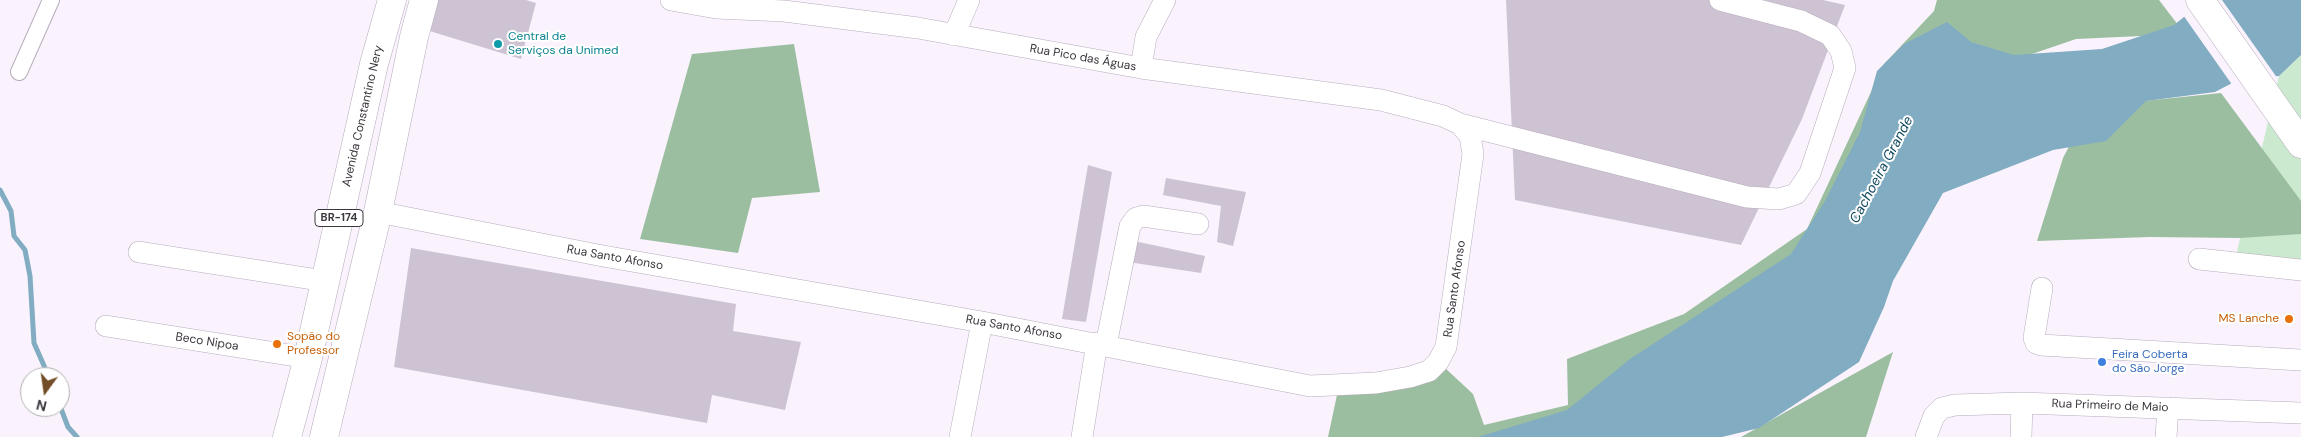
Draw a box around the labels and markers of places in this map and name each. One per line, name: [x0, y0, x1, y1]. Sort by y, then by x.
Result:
place label: Central de Serviços da Unimed: [508, 30, 619, 58]
marker: Central de Serviços da Unimed: [492, 38, 504, 50]
place label: MS Lanche: [2218, 312, 2279, 326]
marker: MS Lanche: [2283, 313, 2295, 325]
place label: Sopão do Professor: [287, 330, 340, 358]
marker: Sopão do Professor: [271, 338, 283, 350]
place label: Feira Coberta do São Jorge: [2112, 348, 2188, 376]
marker: Feira Coberta do São Jorge: [2096, 356, 2108, 368]

